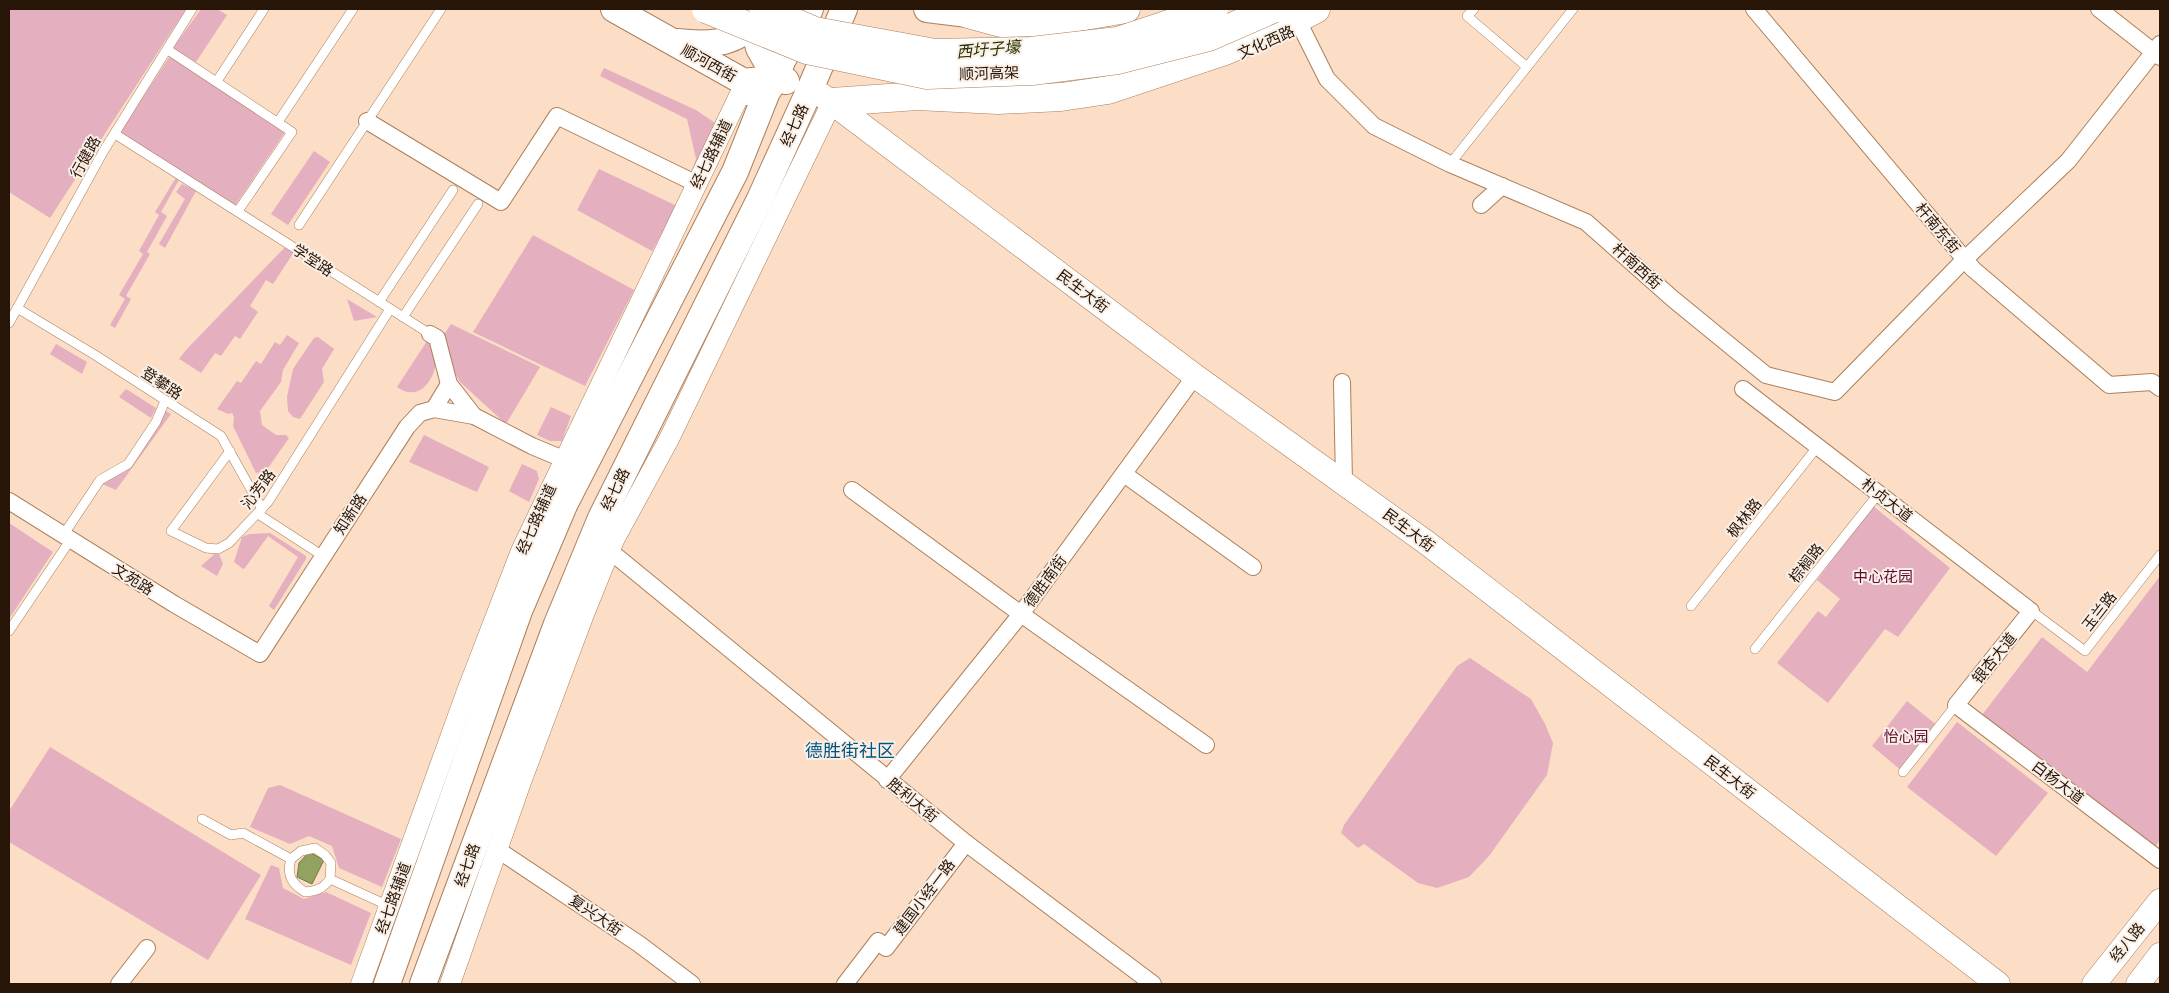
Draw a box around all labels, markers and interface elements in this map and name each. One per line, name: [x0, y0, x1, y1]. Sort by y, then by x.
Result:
street label: 文化西路: [1235, 21, 1297, 63]
water label: 西圩子壕: [955, 36, 1024, 62]
street label: 顺河西街: [678, 40, 740, 86]
street label: 顺河高架: [959, 62, 1019, 84]
street label: 经七路: [776, 101, 812, 149]
street label: 经七路辅道: [686, 116, 736, 192]
street label: 行健路: [66, 133, 104, 181]
street label: 杆南东街: [1911, 199, 1965, 257]
street label: 杆南西街: [1608, 239, 1666, 293]
street label: 学堂路: [289, 240, 337, 280]
street label: 民生大街: [1053, 265, 1113, 317]
street label: 登攀路: [138, 363, 186, 403]
street label: 沁芳路: [237, 465, 279, 513]
street label: 经七路: [597, 465, 633, 513]
street label: 朴贞大道: [1858, 474, 1916, 526]
street label: 经七路辅道: [512, 481, 560, 557]
street label: 知新路: [330, 490, 370, 538]
street label: 枫林路: [1723, 494, 1765, 542]
street label: 民生大街: [1379, 504, 1439, 556]
street label: 棕榈路: [1785, 539, 1827, 587]
street label: 德胜南街: [1020, 551, 1070, 611]
street label: 文苑路: [109, 559, 157, 599]
park label: 中心花园: [1853, 567, 1913, 586]
street label: 玉兰路: [2078, 587, 2120, 635]
street label: 银杏大道: [1968, 629, 2020, 687]
park label: 怡心园: [1883, 727, 1929, 746]
district label: 德胜街社区: [805, 739, 895, 762]
street label: 民生大街: [1701, 751, 1759, 803]
street label: 白杨大道: [2028, 756, 2088, 808]
street label: 胜利大街: [884, 774, 942, 826]
street label: 经七路: [450, 841, 484, 889]
street label: 建国小经一路: [889, 855, 959, 939]
street label: 经七路辅道: [371, 860, 415, 936]
street label: 复兴大街: [566, 890, 626, 940]
street label: 经八路: [2105, 919, 2149, 965]

